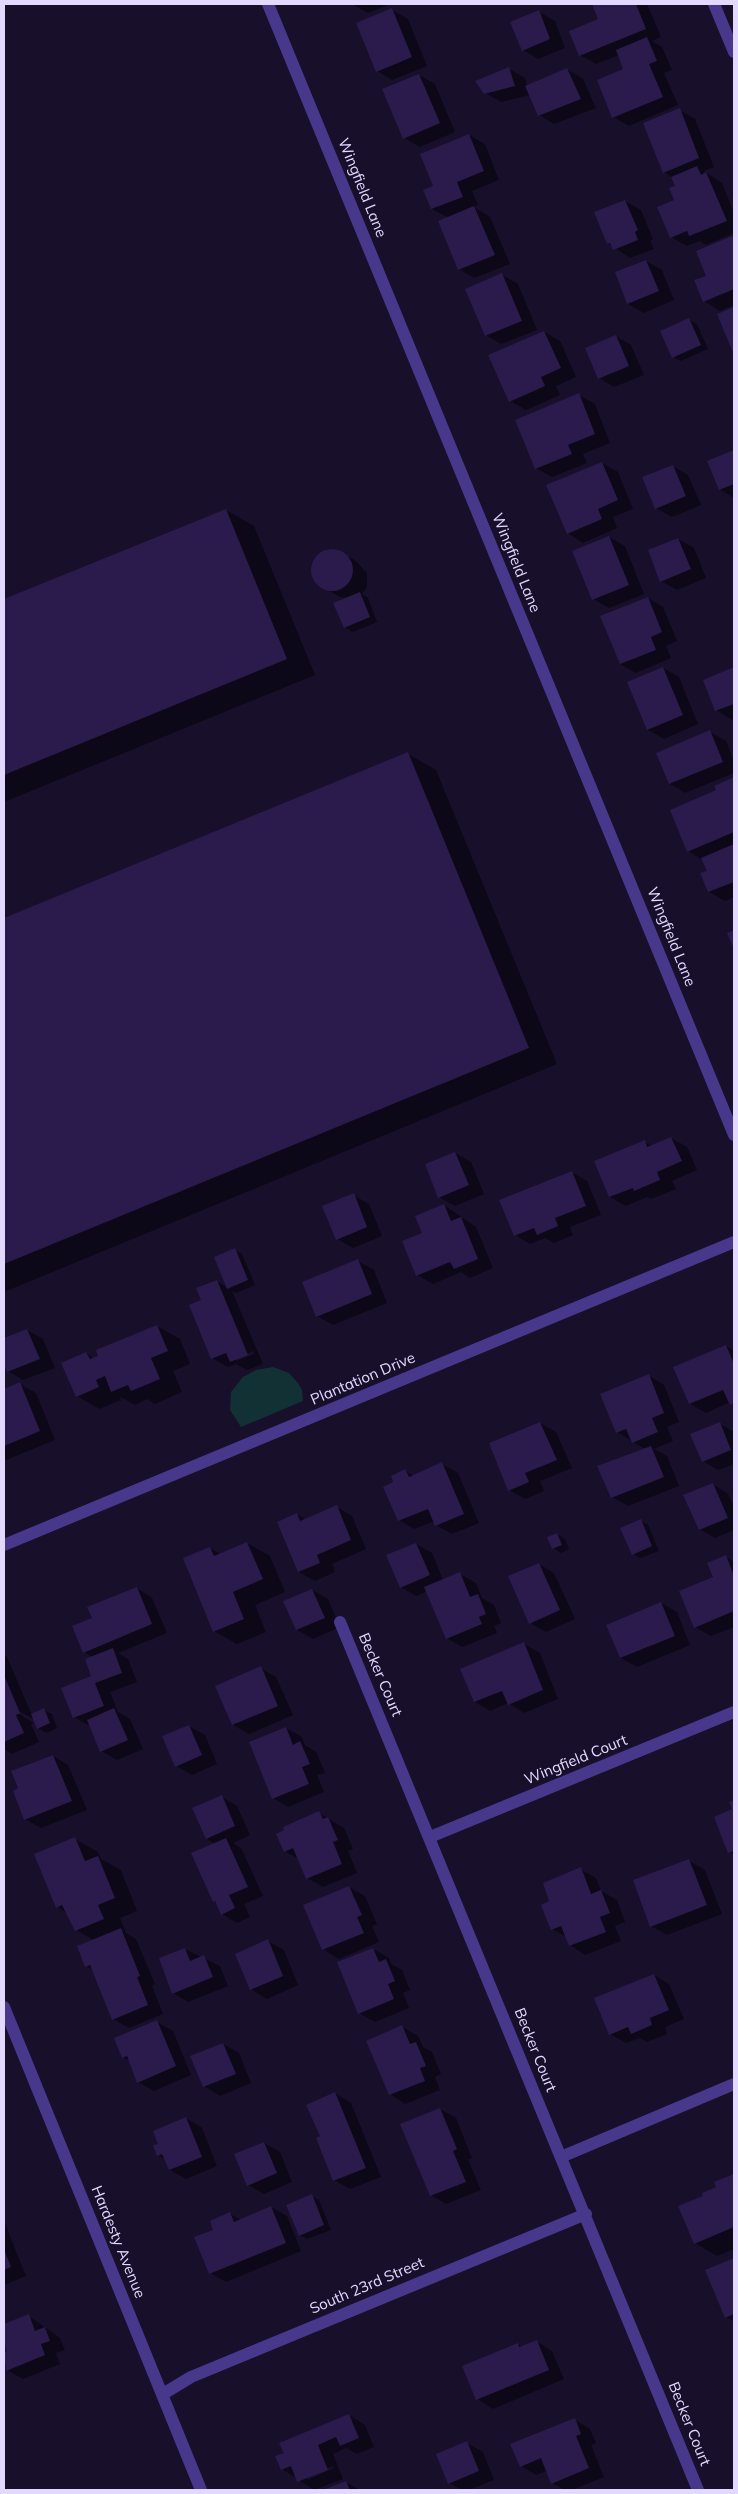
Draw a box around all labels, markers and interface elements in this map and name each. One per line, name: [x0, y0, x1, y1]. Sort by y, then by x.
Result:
street label: Wingfield Lane: [334, 136, 390, 240]
street label: Wingfield Lane: [488, 511, 544, 615]
street label: Wingfield Lane: [643, 885, 699, 989]
street label: Plantation Drive: [308, 1349, 418, 1409]
street label: Becker Court: [354, 1631, 406, 1719]
street label: Wingfield Court: [522, 1731, 630, 1789]
street label: Becker Court: [510, 2005, 560, 2095]
street label: Hardesty Avenue: [87, 2183, 149, 2301]
street label: South 23rd Street: [307, 2254, 427, 2318]
street label: Becker Court: [664, 2379, 714, 2469]

